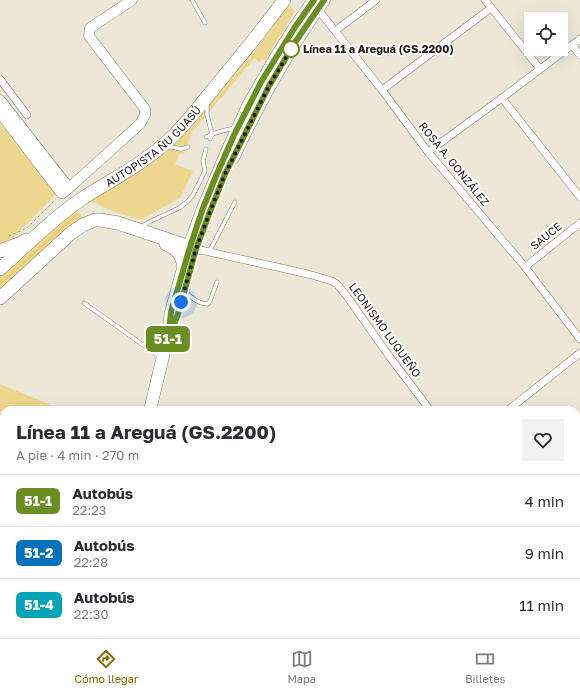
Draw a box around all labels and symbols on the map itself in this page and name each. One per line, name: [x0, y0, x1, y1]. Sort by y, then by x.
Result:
marker: Línea 11 a Areguá (GS.2200): [282, 40, 300, 58]
place label: Línea 11 a Areguá (GS.2200): [303, 42, 454, 55]
street label: AUTOPISTA ÑU GUASÚ: [103, 103, 203, 189]
street label: ROSA A. GONZÁLEZ: [417, 119, 492, 208]
street label: SAUCE: [528, 219, 564, 252]
street label: LEONISMO LUQUEÑO: [347, 280, 424, 379]
your location: [171, 292, 191, 312]
line badge: 51-1: [140, 326, 196, 352]

